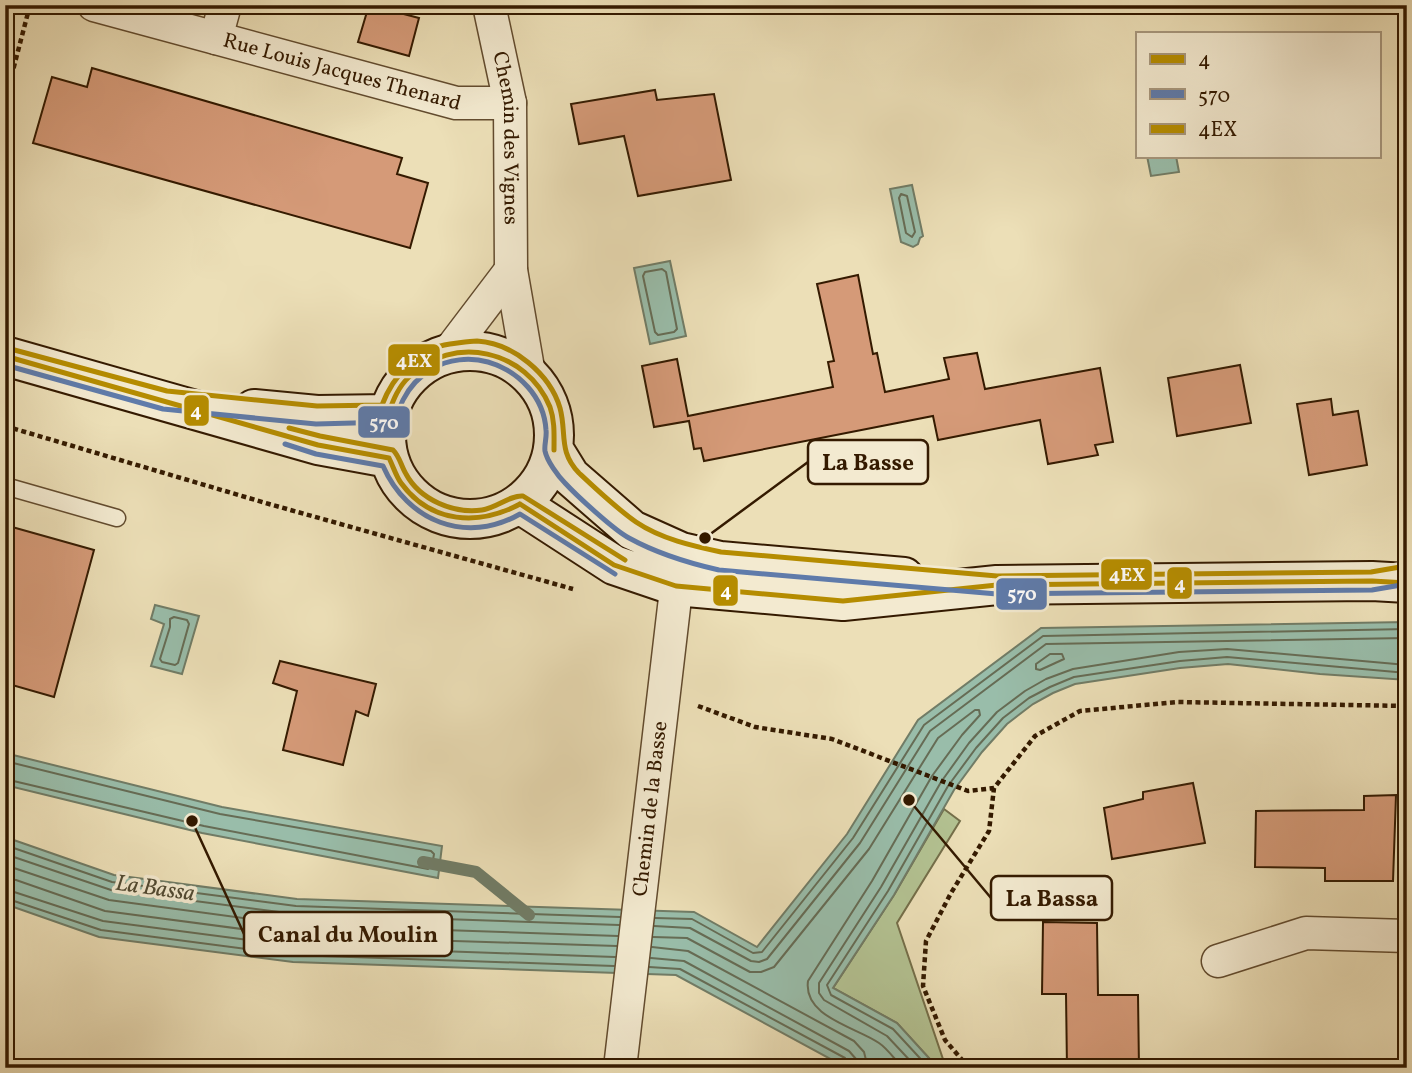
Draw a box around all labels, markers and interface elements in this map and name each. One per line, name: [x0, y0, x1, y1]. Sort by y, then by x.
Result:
street label: Rue Louis Jacques Thenard: [220, 26, 464, 118]
legend: [1136, 32, 1380, 158]
text: 4: [1198, 46, 1211, 75]
street label: Chemin des Vignes: [485, 49, 525, 225]
text: 570: [1198, 82, 1230, 111]
text: 4EX: [1198, 116, 1237, 145]
line badge: 4EX: [387, 343, 441, 377]
text: 4EX: [396, 349, 432, 375]
line badge: 4: [183, 394, 210, 427]
text: 4: [190, 399, 202, 425]
line badge: 570: [357, 405, 411, 439]
text: 570: [369, 411, 399, 437]
callout: La Basse: [808, 440, 928, 484]
text: La Basse: [822, 448, 914, 480]
line badge: 4EX: [1100, 558, 1153, 591]
text: 4EX: [1109, 563, 1145, 589]
line badge: 4: [1166, 566, 1193, 600]
text: 4: [1174, 572, 1186, 598]
line badge: 4: [712, 574, 739, 607]
line badge: 570: [995, 577, 1048, 611]
text: 4: [720, 579, 732, 605]
text: 570: [1007, 582, 1037, 608]
street label: Chemin de la Basse: [626, 719, 675, 898]
water label: La Bassa: [113, 868, 197, 910]
callout: La Bassa: [991, 876, 1112, 920]
text: La Bassa: [1006, 884, 1098, 916]
callout: Canal du Moulin: [244, 912, 452, 956]
text: Canal du Moulin: [258, 920, 438, 952]

